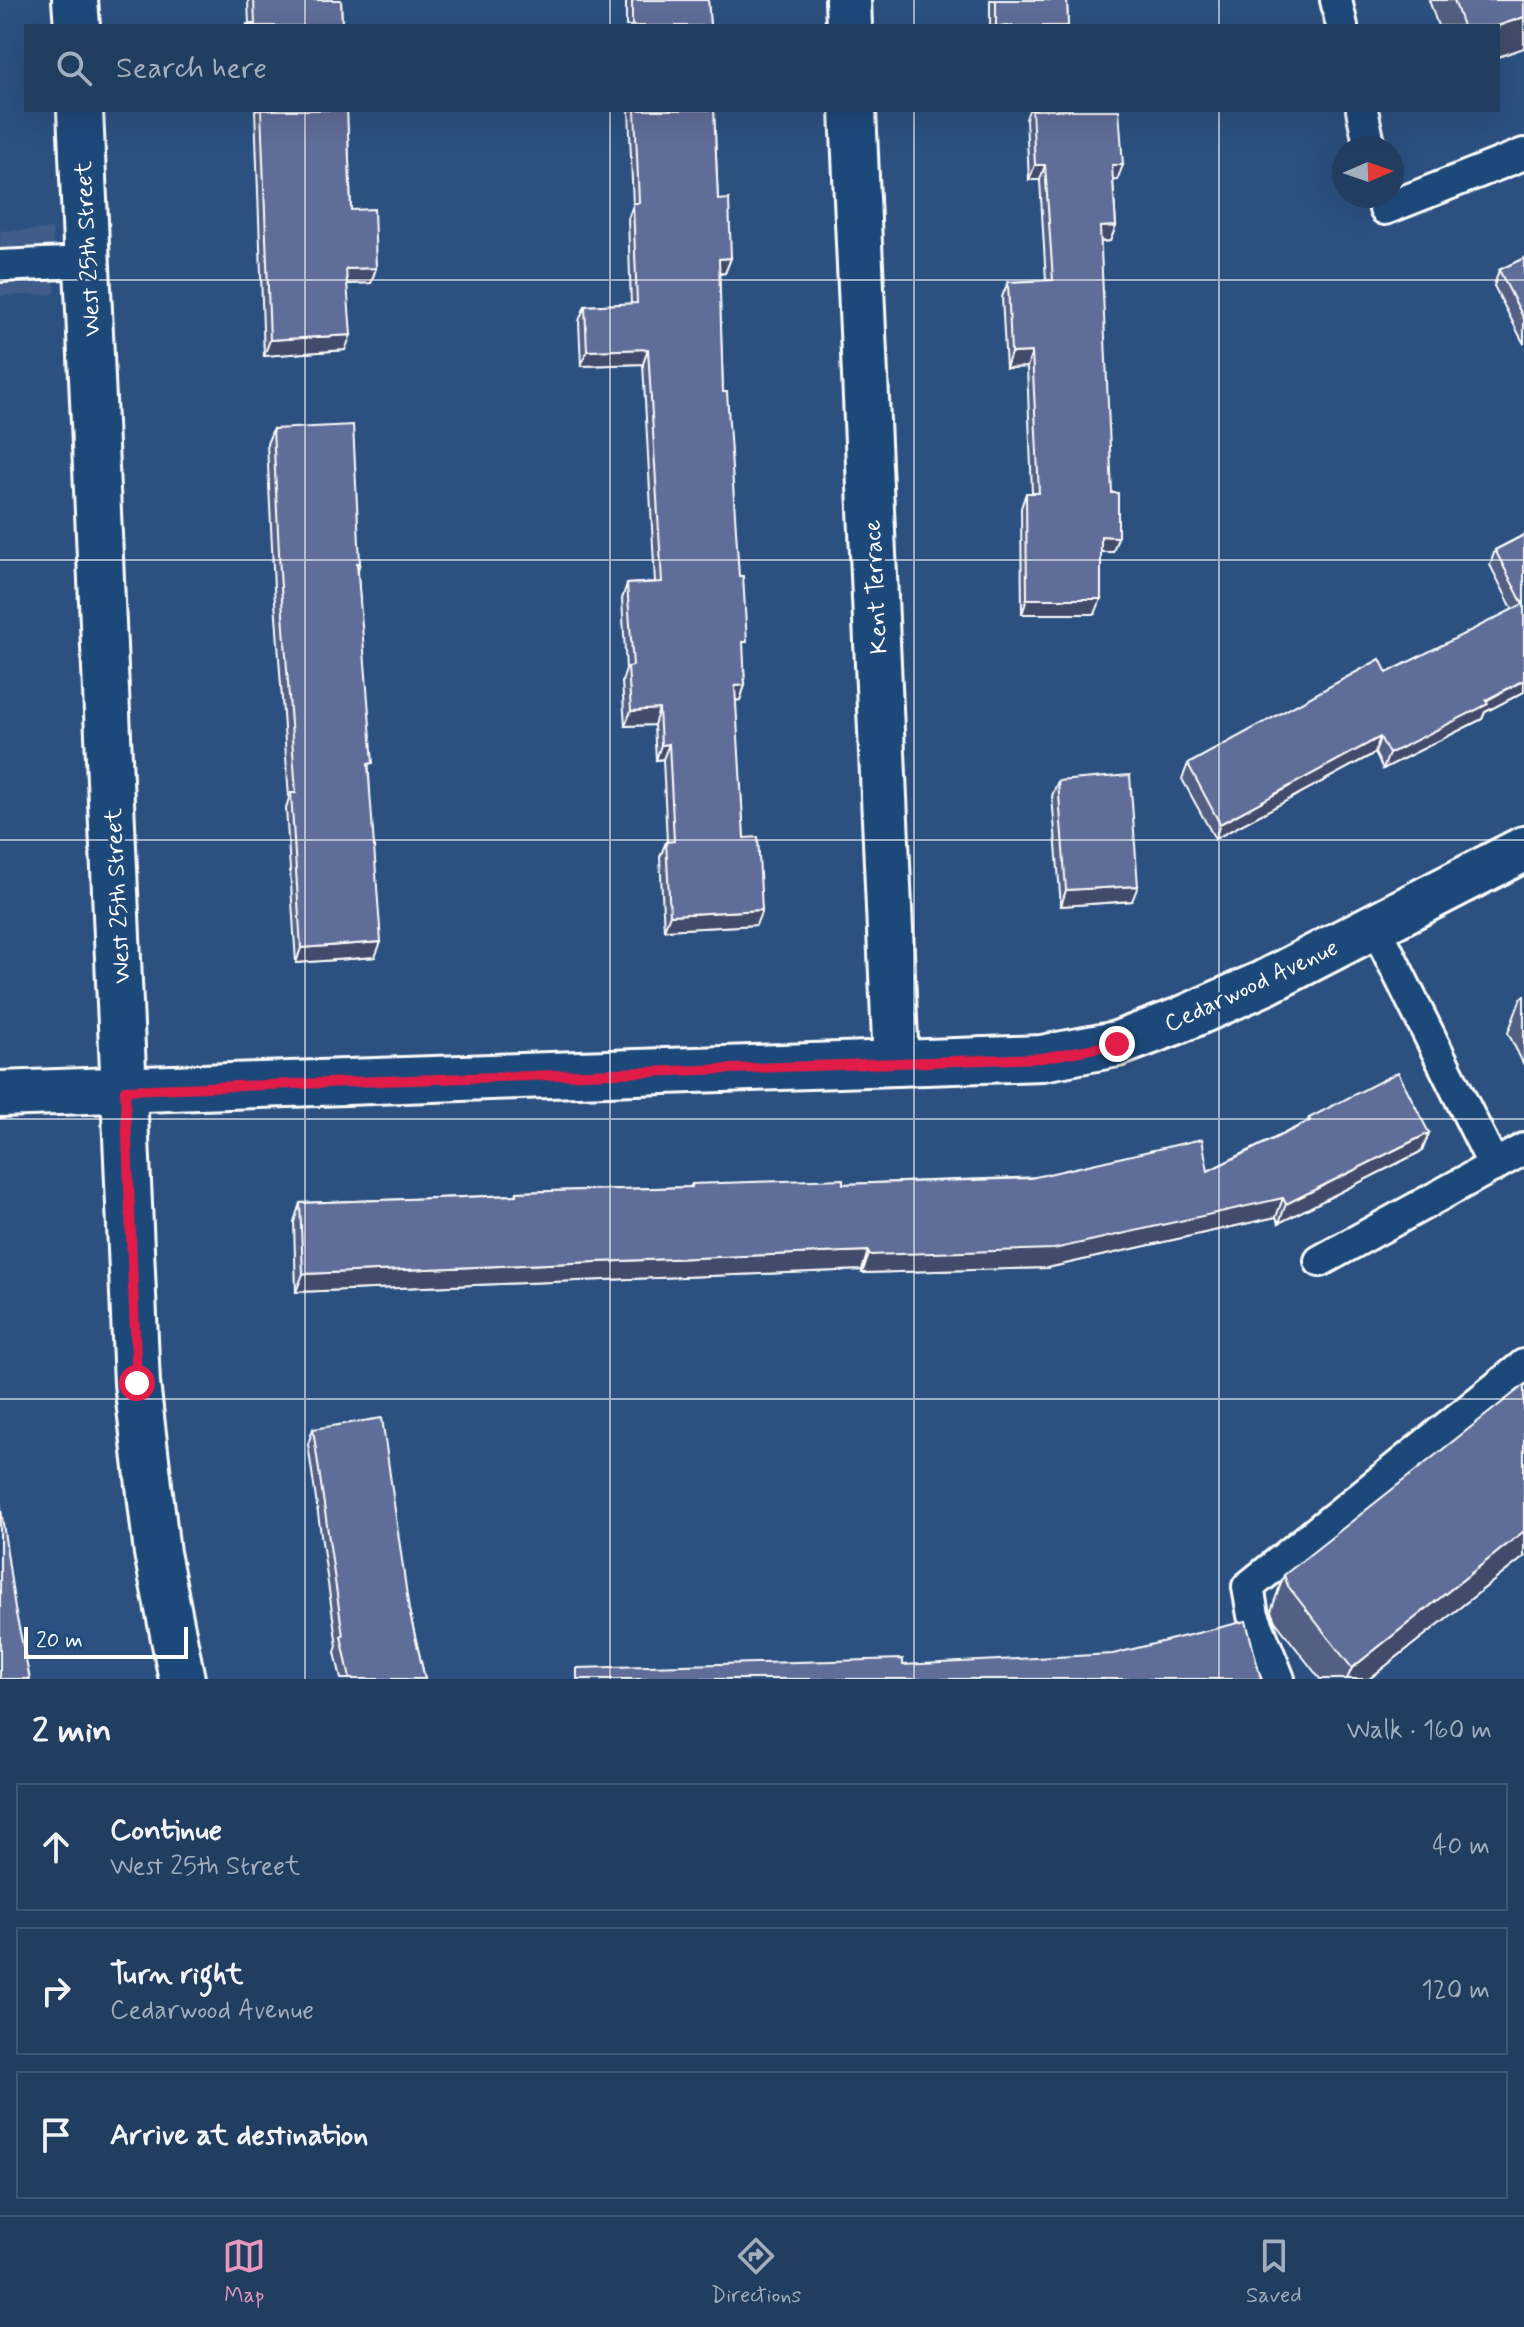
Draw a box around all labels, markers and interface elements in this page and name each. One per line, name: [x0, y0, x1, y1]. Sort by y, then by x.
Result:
search box: [24, 24, 1500, 112]
icon: search: [52, 46, 96, 90]
text: Search here: [116, 49, 267, 88]
north arrow: [1332, 136, 1404, 208]
street label: West 25th Street: [68, 160, 109, 337]
street label: Kent Terrace: [858, 519, 895, 655]
street label: West 25th Street: [98, 807, 139, 984]
street label: Cedarwood Avenue: [1160, 933, 1343, 1040]
route end: [1099, 1026, 1135, 1062]
route start: [119, 1365, 155, 1401]
scale bar: [24, 1623, 188, 1659]
text: 20 m: [36, 1627, 83, 1655]
text: 2 min: [32, 1709, 112, 1754]
text: Walk · 160 m: [1346, 1714, 1492, 1748]
text: Continue: [110, 1811, 222, 1850]
icon: ahead: [34, 1825, 78, 1869]
text: 40 m: [1432, 1830, 1490, 1864]
text: West 25th Street: [110, 1850, 300, 1884]
text: Turn right: [110, 1955, 243, 1994]
icon: right: [34, 1969, 78, 2013]
text: 120 m: [1421, 1974, 1490, 2008]
text: Cedarwood Avenue: [110, 1994, 314, 2028]
icon: arrive: [34, 2113, 78, 2157]
text: Arrive at destination: [110, 2116, 368, 2155]
tab: Map: [222, 2234, 266, 2310]
tab: Directions: [711, 2234, 801, 2310]
tab: Saved: [1246, 2234, 1302, 2310]

